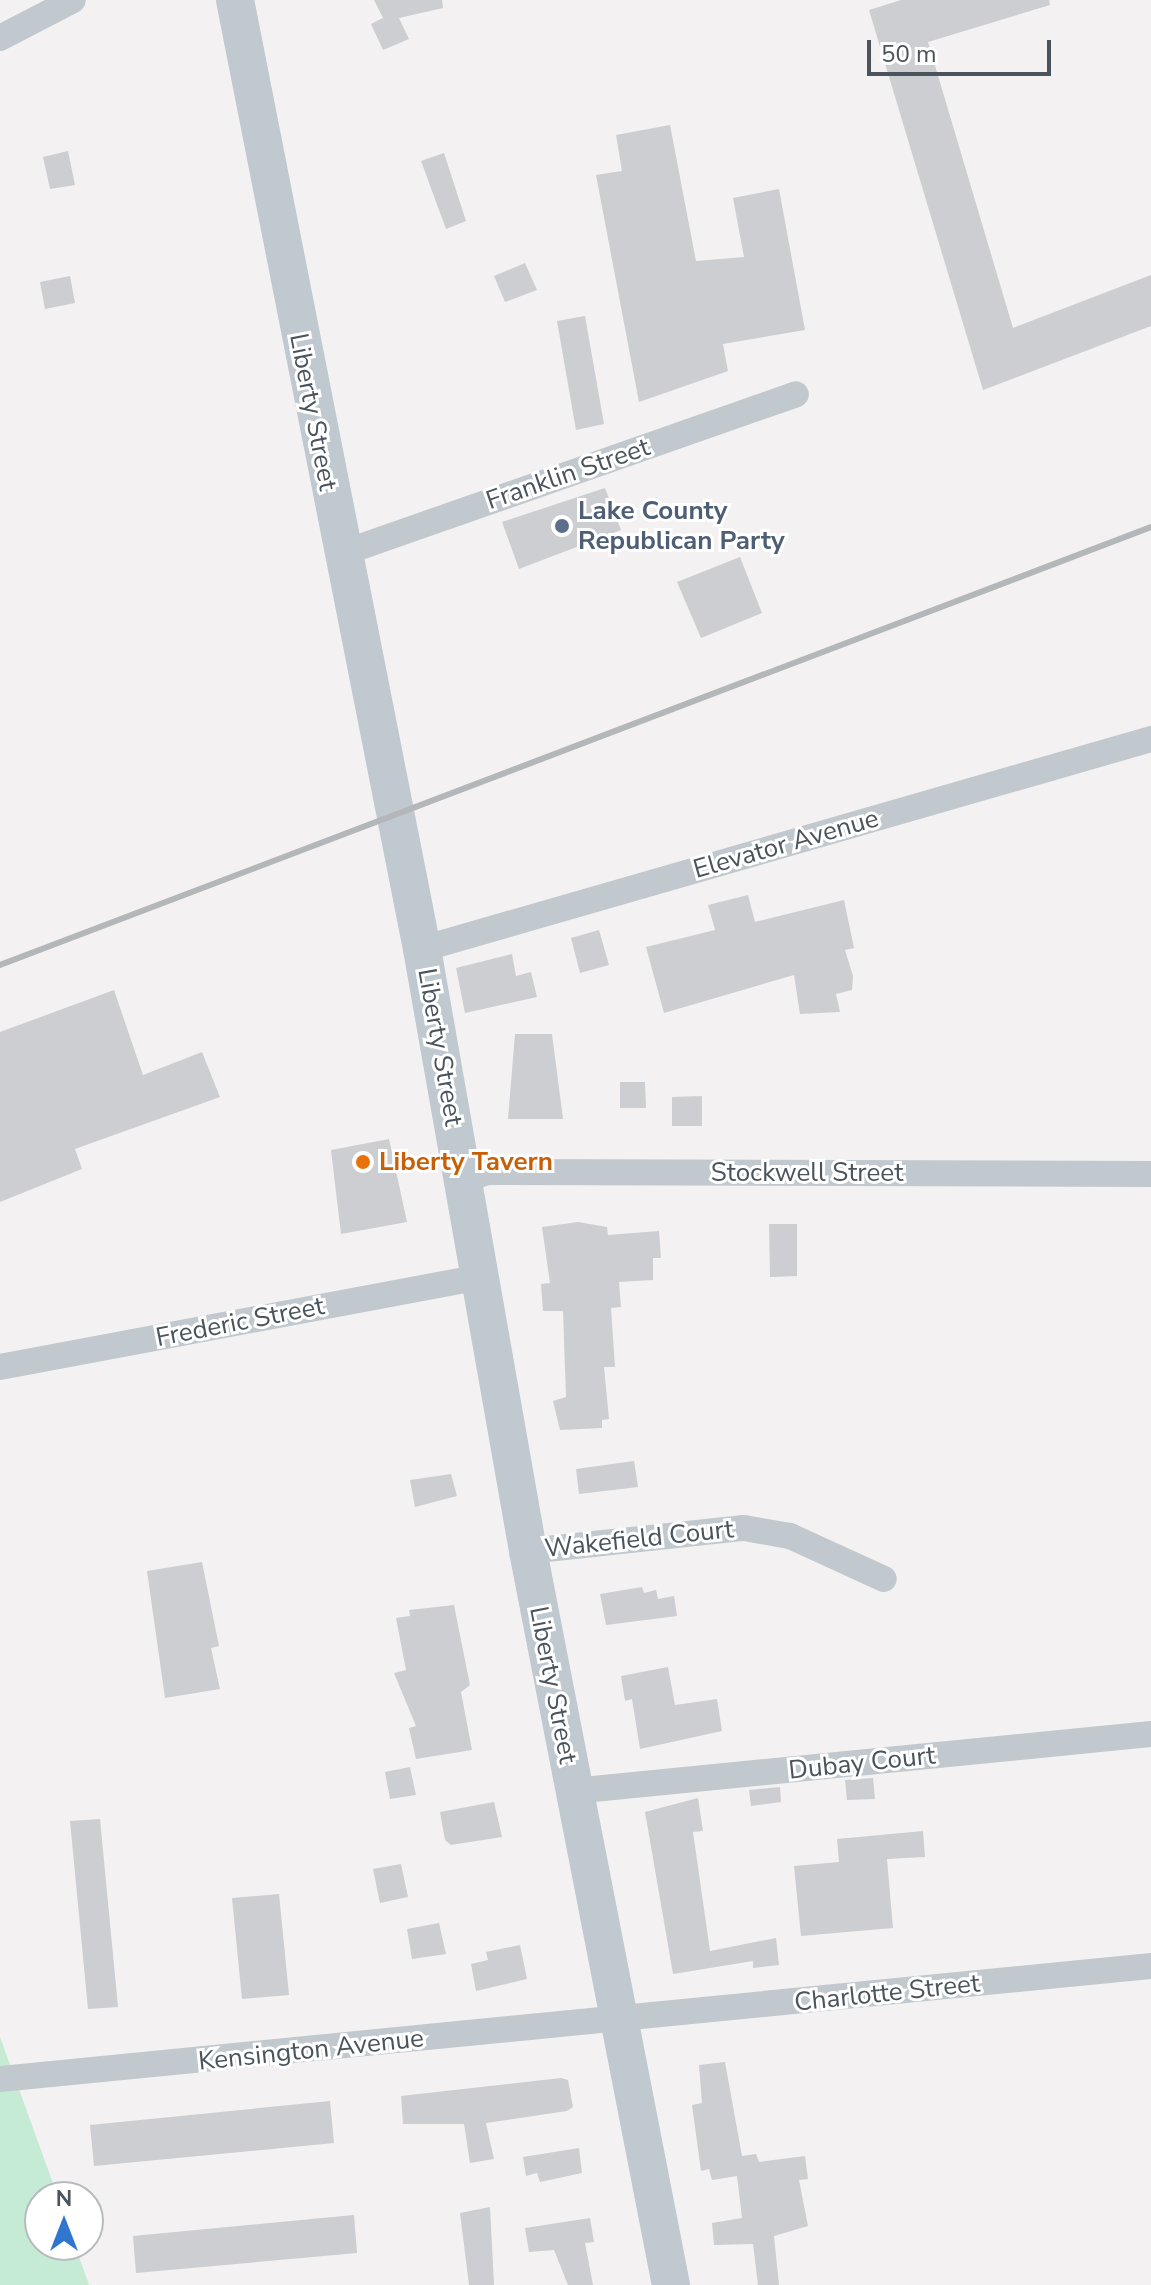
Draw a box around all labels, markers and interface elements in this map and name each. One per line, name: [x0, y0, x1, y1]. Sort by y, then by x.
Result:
scale bar: [871, 24, 1055, 74]
text: 50 m: [881, 38, 937, 70]
street label: Liberty Street: [282, 331, 344, 493]
street label: Franklin Street: [482, 431, 654, 517]
place label: Lake County Republican Party: [578, 495, 785, 556]
marker: Lake County Republican Party: [553, 517, 571, 535]
street label: Elevator Avenue: [690, 803, 882, 885]
street label: Liberty Street: [411, 966, 469, 1128]
place label: Liberty Tavern: [379, 1146, 553, 1178]
marker: Liberty Tavern: [354, 1153, 372, 1171]
street label: Stockwell Street: [711, 1157, 903, 1189]
street label: Frederic Street: [153, 1290, 327, 1354]
street label: Wakefield Court: [543, 1514, 735, 1564]
street label: Liberty Street: [522, 1604, 584, 1766]
street label: Dubay Court: [787, 1740, 937, 1786]
street label: Charlotte Street: [793, 1968, 981, 2018]
street label: Kensington Avenue: [197, 2023, 425, 2077]
north arrow: [24, 2181, 104, 2261]
text: N: [56, 2184, 72, 2214]

